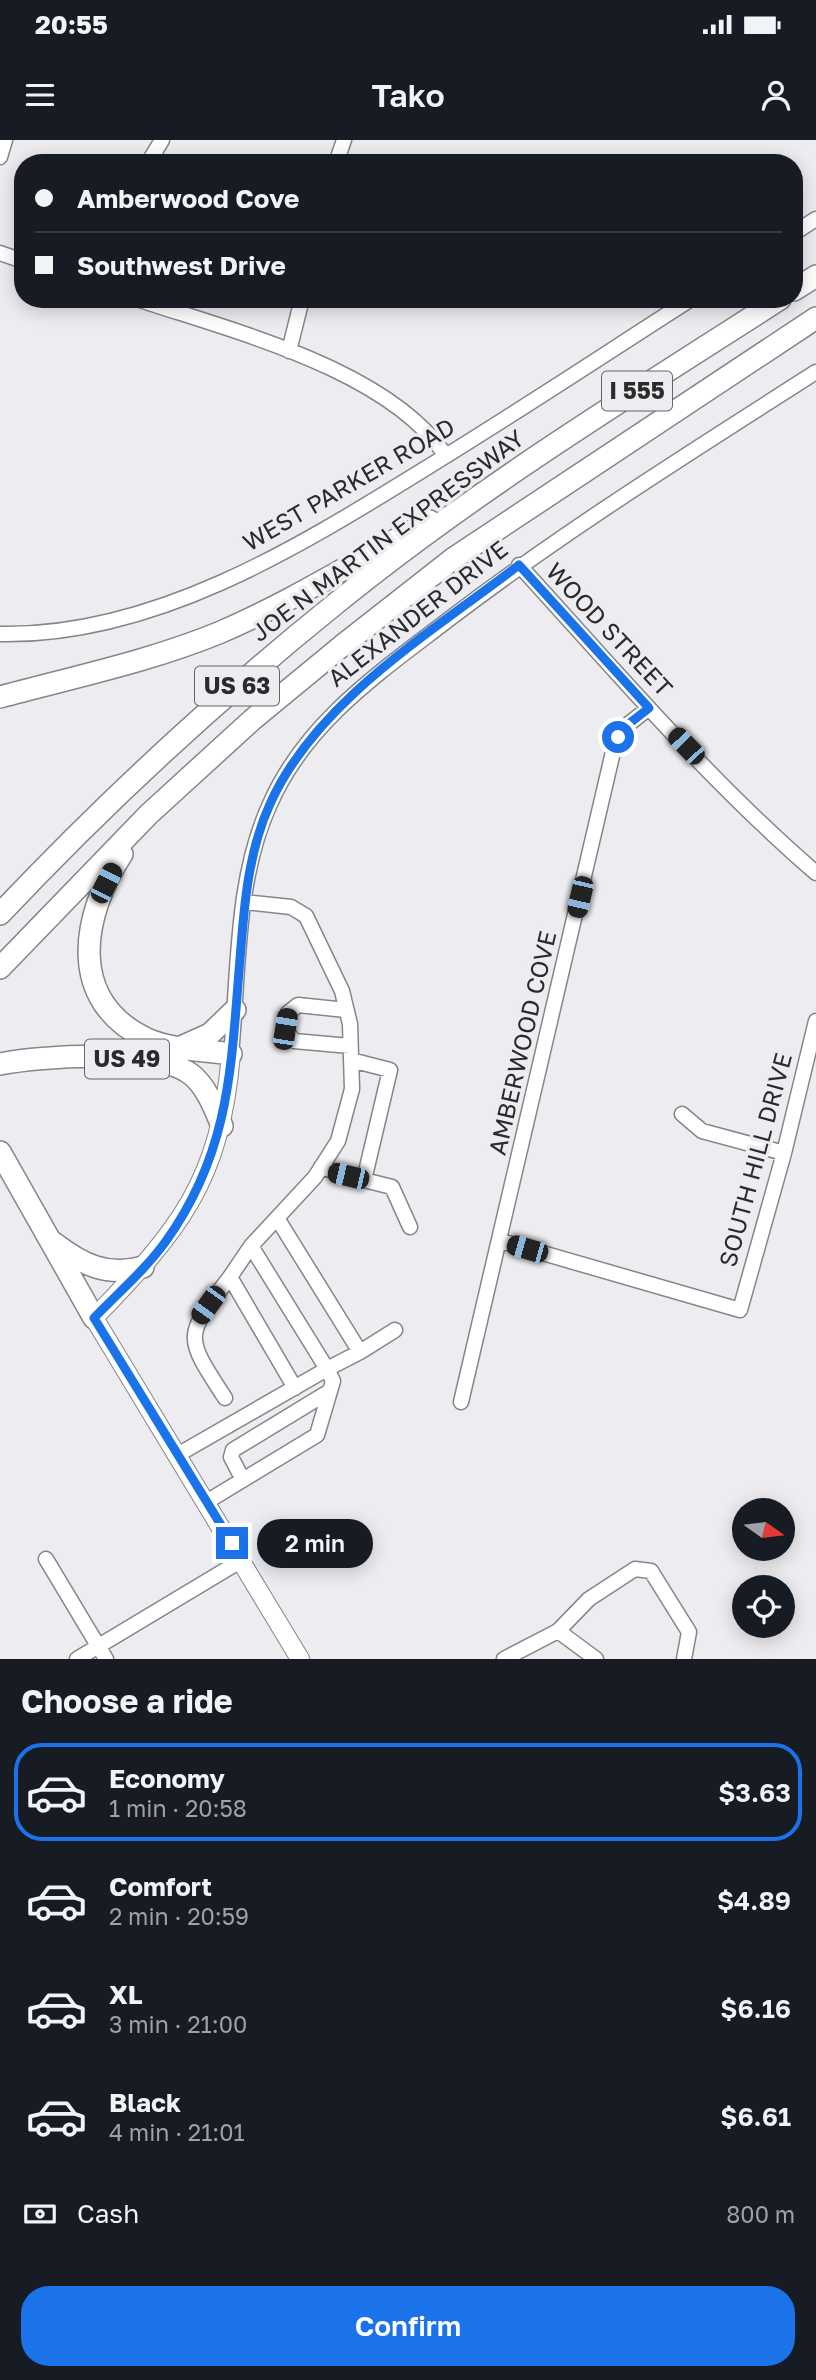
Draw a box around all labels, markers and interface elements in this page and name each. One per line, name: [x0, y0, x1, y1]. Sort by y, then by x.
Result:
text: 20:55: [35, 9, 108, 40]
icon: menu: [21, 76, 59, 114]
text: Tako: [371, 76, 445, 114]
icon: person: [757, 76, 795, 114]
text: Amberwood Cove: [77, 183, 299, 214]
text: Southwest Drive: [77, 250, 286, 281]
road number: I 555: [602, 372, 672, 410]
street label: WEST PARKER ROAD: [237, 411, 459, 556]
street label: JOE N MARTIN EXPRESSWAY: [245, 422, 530, 647]
street label: ALEXANDER DRIVE: [321, 534, 513, 692]
street label: WOOD STREET: [541, 556, 679, 702]
road number: US 63: [195, 666, 279, 706]
route start: [602, 721, 634, 753]
car: [664, 724, 709, 768]
car: [88, 860, 125, 906]
car: [566, 874, 595, 920]
street label: AMBERWOOD COVE: [482, 928, 561, 1158]
car: [272, 1007, 299, 1051]
road number: US 49: [85, 1040, 169, 1078]
street label: SOUTH HILL DRIVE: [712, 1049, 797, 1270]
car: [326, 1161, 371, 1191]
car: [504, 1233, 551, 1265]
car: [188, 1282, 229, 1328]
north arrow: [732, 1498, 794, 1561]
map controls: [732, 1498, 795, 1638]
callout: 2 min: [256, 1518, 372, 1568]
route end: [216, 1527, 248, 1559]
text: 2 min: [285, 1529, 345, 1557]
button: locate: [732, 1575, 795, 1638]
text: Choose a ride: [21, 1682, 233, 1720]
icon: car: [25, 1761, 88, 1824]
text: Economy: [109, 1763, 225, 1794]
text: $3.63: [718, 1777, 791, 1808]
text: 1 min · 20:58: [109, 1794, 247, 1822]
icon: car: [25, 1869, 88, 1932]
text: Comfort: [109, 1871, 212, 1902]
text: $4.89: [717, 1885, 791, 1916]
text: 2 min · 20:59: [109, 1902, 249, 1930]
icon: car: [25, 1977, 88, 2040]
text: XL: [109, 1979, 143, 2010]
text: $6.16: [720, 1993, 791, 2024]
text: 3 min · 21:00: [109, 2010, 247, 2038]
icon: car: [25, 2085, 88, 2148]
text: Black: [109, 2087, 181, 2118]
text: $6.61: [720, 2101, 791, 2132]
text: 4 min · 21:01: [109, 2118, 245, 2146]
icon: cash: [21, 2195, 59, 2233]
text: Cash: [77, 2198, 139, 2229]
text: 800 m: [726, 2200, 795, 2228]
button: Confirm: [21, 2286, 795, 2366]

